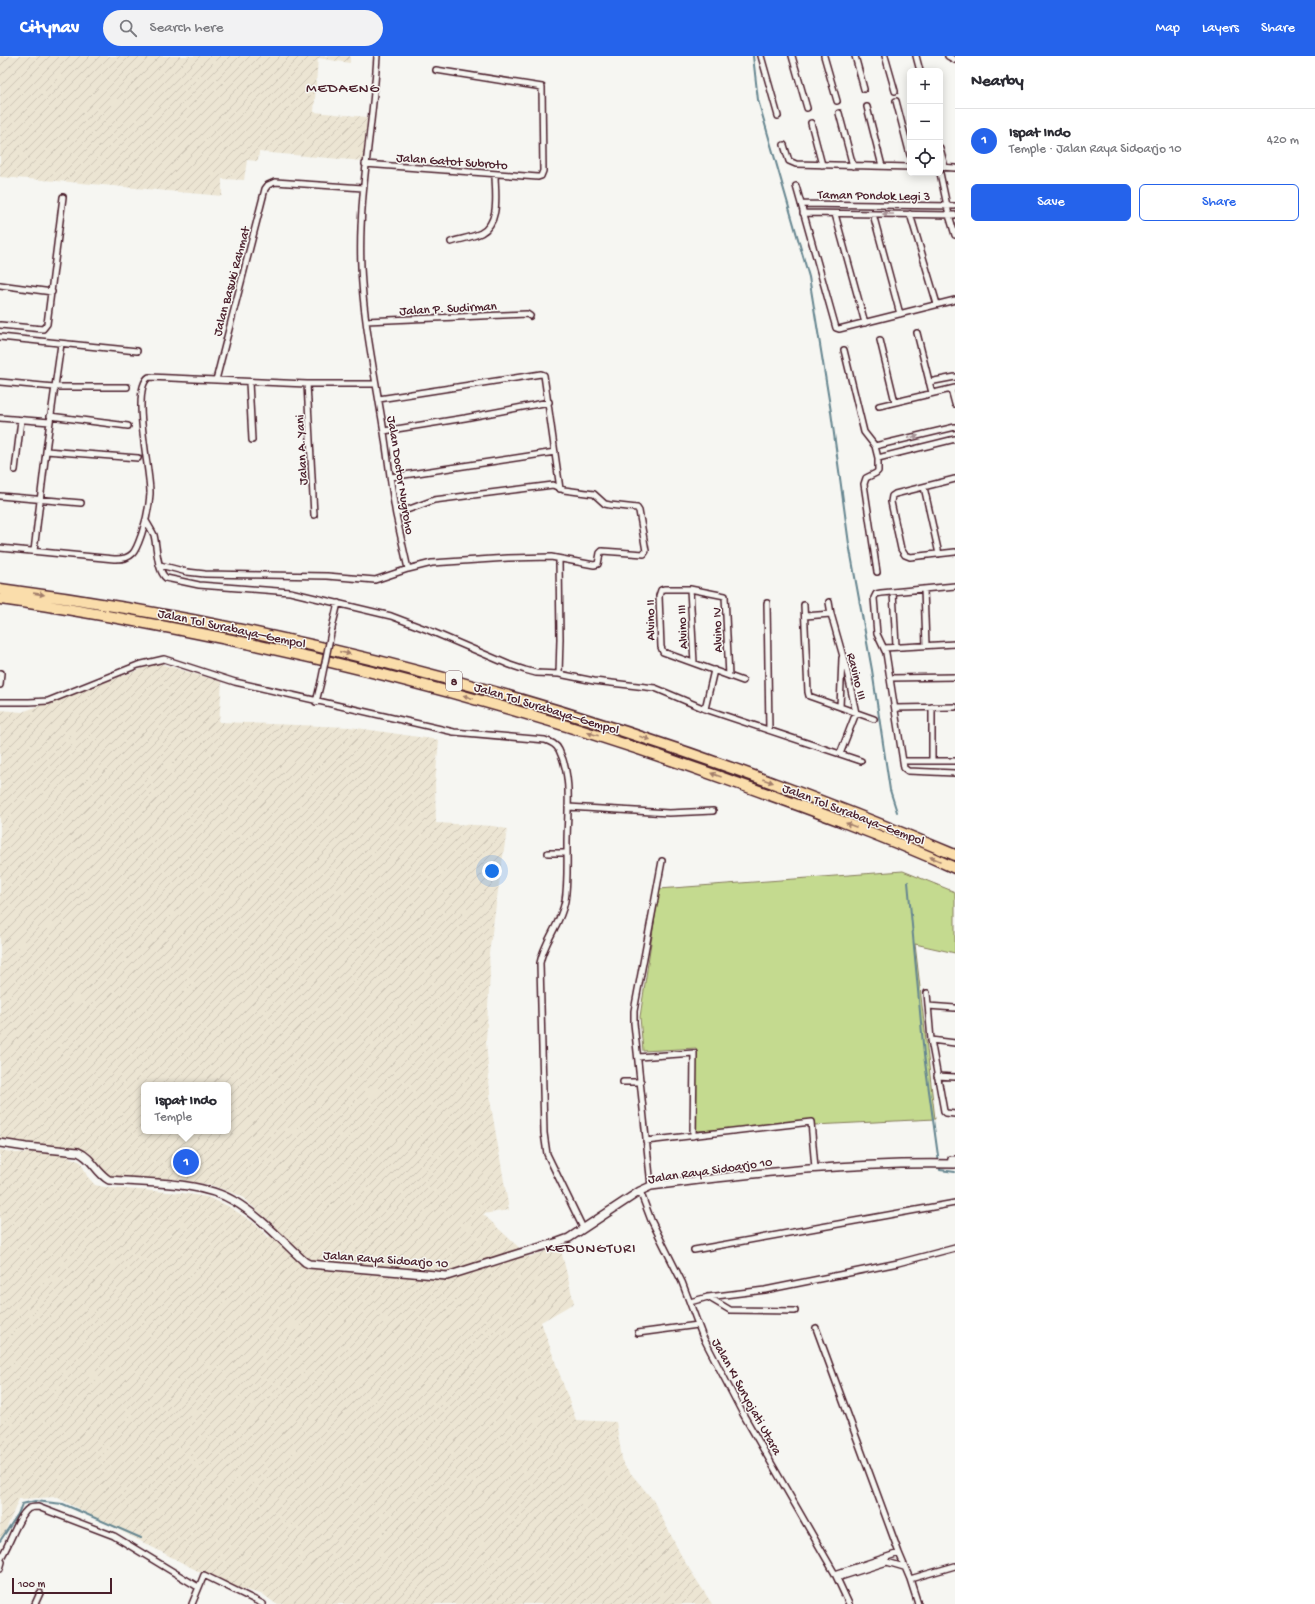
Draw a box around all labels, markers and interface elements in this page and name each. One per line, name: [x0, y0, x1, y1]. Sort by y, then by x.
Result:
search box: [103, 10, 383, 46]
text: Citynav: [20, 17, 79, 40]
icon: search: [117, 17, 139, 39]
text: Search here: [149, 19, 223, 37]
text: Map: [1156, 20, 1180, 37]
text: Layers: [1202, 20, 1239, 37]
text: Share: [1261, 20, 1295, 37]
map controls: [907, 68, 943, 176]
button: +: [907, 68, 943, 104]
text: Nearby: [971, 72, 1024, 92]
district label: MEDAENG: [306, 80, 380, 98]
button: −: [907, 104, 943, 140]
text: Ispat Indo: [1009, 124, 1071, 142]
text: 1: [981, 133, 987, 148]
text: 420 m: [1267, 133, 1299, 148]
button: locate: [907, 140, 943, 176]
text: Temple · Jalan Raya Sidoarjo 10: [1009, 142, 1182, 157]
street label: Jalan Gatot Subroto: [396, 151, 508, 174]
button: Save: [971, 184, 1131, 221]
button: Share: [1139, 184, 1299, 221]
street label: Taman Pondok Legi 3: [816, 188, 931, 205]
one-way arrow: [881, 211, 894, 217]
street label: Jalan Basuki Rahmat: [211, 224, 255, 338]
street label: Jalan P. Sudirman: [399, 299, 498, 320]
street label: Jalan A. Yani: [293, 414, 312, 485]
street label: Jalan Doctor Nugroho: [383, 415, 416, 536]
one-way arrow: [907, 433, 919, 439]
one-way arrow: [33, 591, 45, 597]
street label: Alvino II: [644, 599, 659, 641]
street label: Alvino III: [675, 604, 692, 649]
street label: Jalan Tol Surabaya–Gempol: [156, 606, 307, 652]
street label: Alvino IV: [710, 607, 727, 653]
one-way arrow: [339, 651, 351, 657]
street label: Ravino III: [842, 652, 869, 702]
road number: 8: [446, 671, 462, 691]
street label: Jalan Tol Surabaya–Gempol: [472, 680, 621, 739]
one-way arrow: [462, 694, 474, 700]
one-way arrow: [587, 731, 599, 737]
one-way arrow: [639, 735, 651, 741]
one-way arrow: [710, 772, 722, 778]
one-way arrow: [762, 778, 774, 784]
street label: Jalan Tol Surabaya–Gempol: [780, 781, 926, 849]
one-way arrow: [845, 822, 857, 828]
one-way arrow: [930, 856, 941, 862]
your location: [482, 861, 502, 881]
popup: [141, 1082, 231, 1134]
text: Ispat Indo: [155, 1092, 217, 1110]
text: Temple: [155, 1110, 192, 1125]
pin: 1: [173, 1147, 199, 1177]
street label: Jalan Raya Sidoarjo 10: [647, 1155, 774, 1188]
district label: KEDUNGTURI: [545, 1240, 637, 1258]
street label: Jalan Raya Sidoarjo 10: [323, 1249, 450, 1272]
street label: Jalan KI Suryojati Utara: [708, 1336, 784, 1459]
scale bar: [12, 1576, 112, 1595]
text: 100 m: [18, 1579, 45, 1591]

